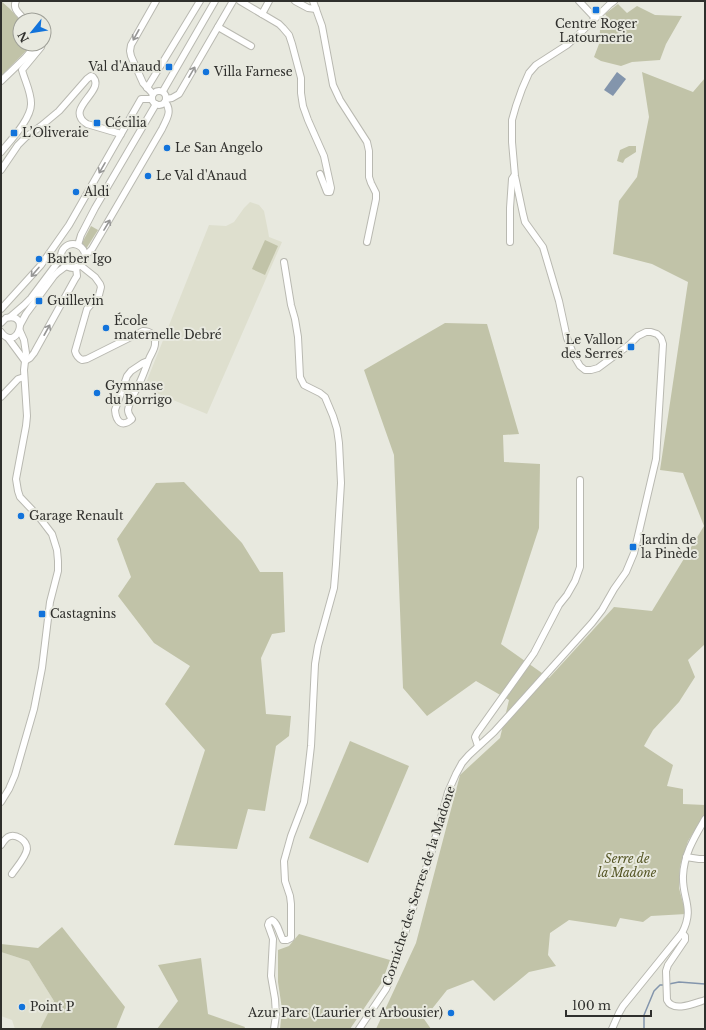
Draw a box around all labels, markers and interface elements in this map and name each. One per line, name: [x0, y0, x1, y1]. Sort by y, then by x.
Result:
marker: Centre Roger Latournerie: [591, 5, 601, 15]
north arrow: [12, 12, 52, 52]
place label: Centre Roger Latournerie: [555, 16, 637, 45]
text: N: [14, 28, 32, 45]
one-way arrow: [132, 29, 140, 41]
place label: Val d'Anaud: [88, 59, 161, 74]
marker: Val d'Anaud: [164, 62, 174, 72]
place label: Villa Farnese: [213, 64, 293, 79]
one-way arrow: [188, 66, 196, 78]
marker: Villa Farnese: [201, 67, 211, 77]
place label: Cécilia: [105, 115, 147, 130]
marker: Cécilia: [92, 118, 102, 128]
place label: L’Oliveraie: [22, 125, 89, 140]
marker: L’Oliveraie: [9, 128, 19, 138]
place label: Le San Angelo: [175, 140, 263, 155]
marker: Le San Angelo: [162, 143, 172, 153]
one-way arrow: [97, 162, 105, 174]
place label: Le Val d'Anaud: [156, 168, 247, 183]
marker: Le Val d'Anaud: [143, 171, 153, 181]
place label: Aldi: [83, 184, 109, 199]
marker: Aldi: [71, 187, 81, 197]
one-way arrow: [103, 219, 111, 231]
place label: Barber Igo: [47, 251, 112, 266]
marker: Barber Igo: [34, 254, 44, 264]
one-way arrow: [30, 266, 39, 277]
place label: Guillevin: [47, 293, 104, 308]
marker: Guillevin: [34, 296, 44, 306]
place label: École maternelle Debré: [114, 312, 222, 342]
marker: École maternelle Debré: [101, 323, 111, 333]
one-way arrow: [44, 324, 51, 336]
place label: Le Vallon des Serres: [561, 332, 623, 361]
marker: Le Vallon des Serres: [626, 342, 636, 352]
place label: Gymnase du Borrigo: [105, 378, 172, 407]
marker: Gymnase du Borrigo: [92, 388, 102, 398]
place label: Garage Renault: [29, 508, 124, 523]
marker: Garage Renault: [16, 511, 26, 521]
place label: Jardin de la Pinède: [639, 532, 697, 561]
marker: Jardin de la Pinède: [628, 542, 638, 552]
place label: Castagnins: [50, 606, 116, 621]
marker: Castagnins: [37, 609, 47, 619]
street label: Corniche des Serres de la Madone: [379, 784, 458, 988]
park label: Serre de la Madone: [598, 851, 657, 880]
scale bar: [566, 992, 651, 1018]
text: 100 m: [572, 998, 611, 1013]
place label: Point P: [30, 999, 74, 1014]
marker: Point P: [17, 1002, 27, 1012]
place label: Azur Parc (Laurier et Arbousier): [247, 1005, 443, 1020]
marker: Azur Parc (Laurier et Arbousier): [446, 1008, 456, 1018]

